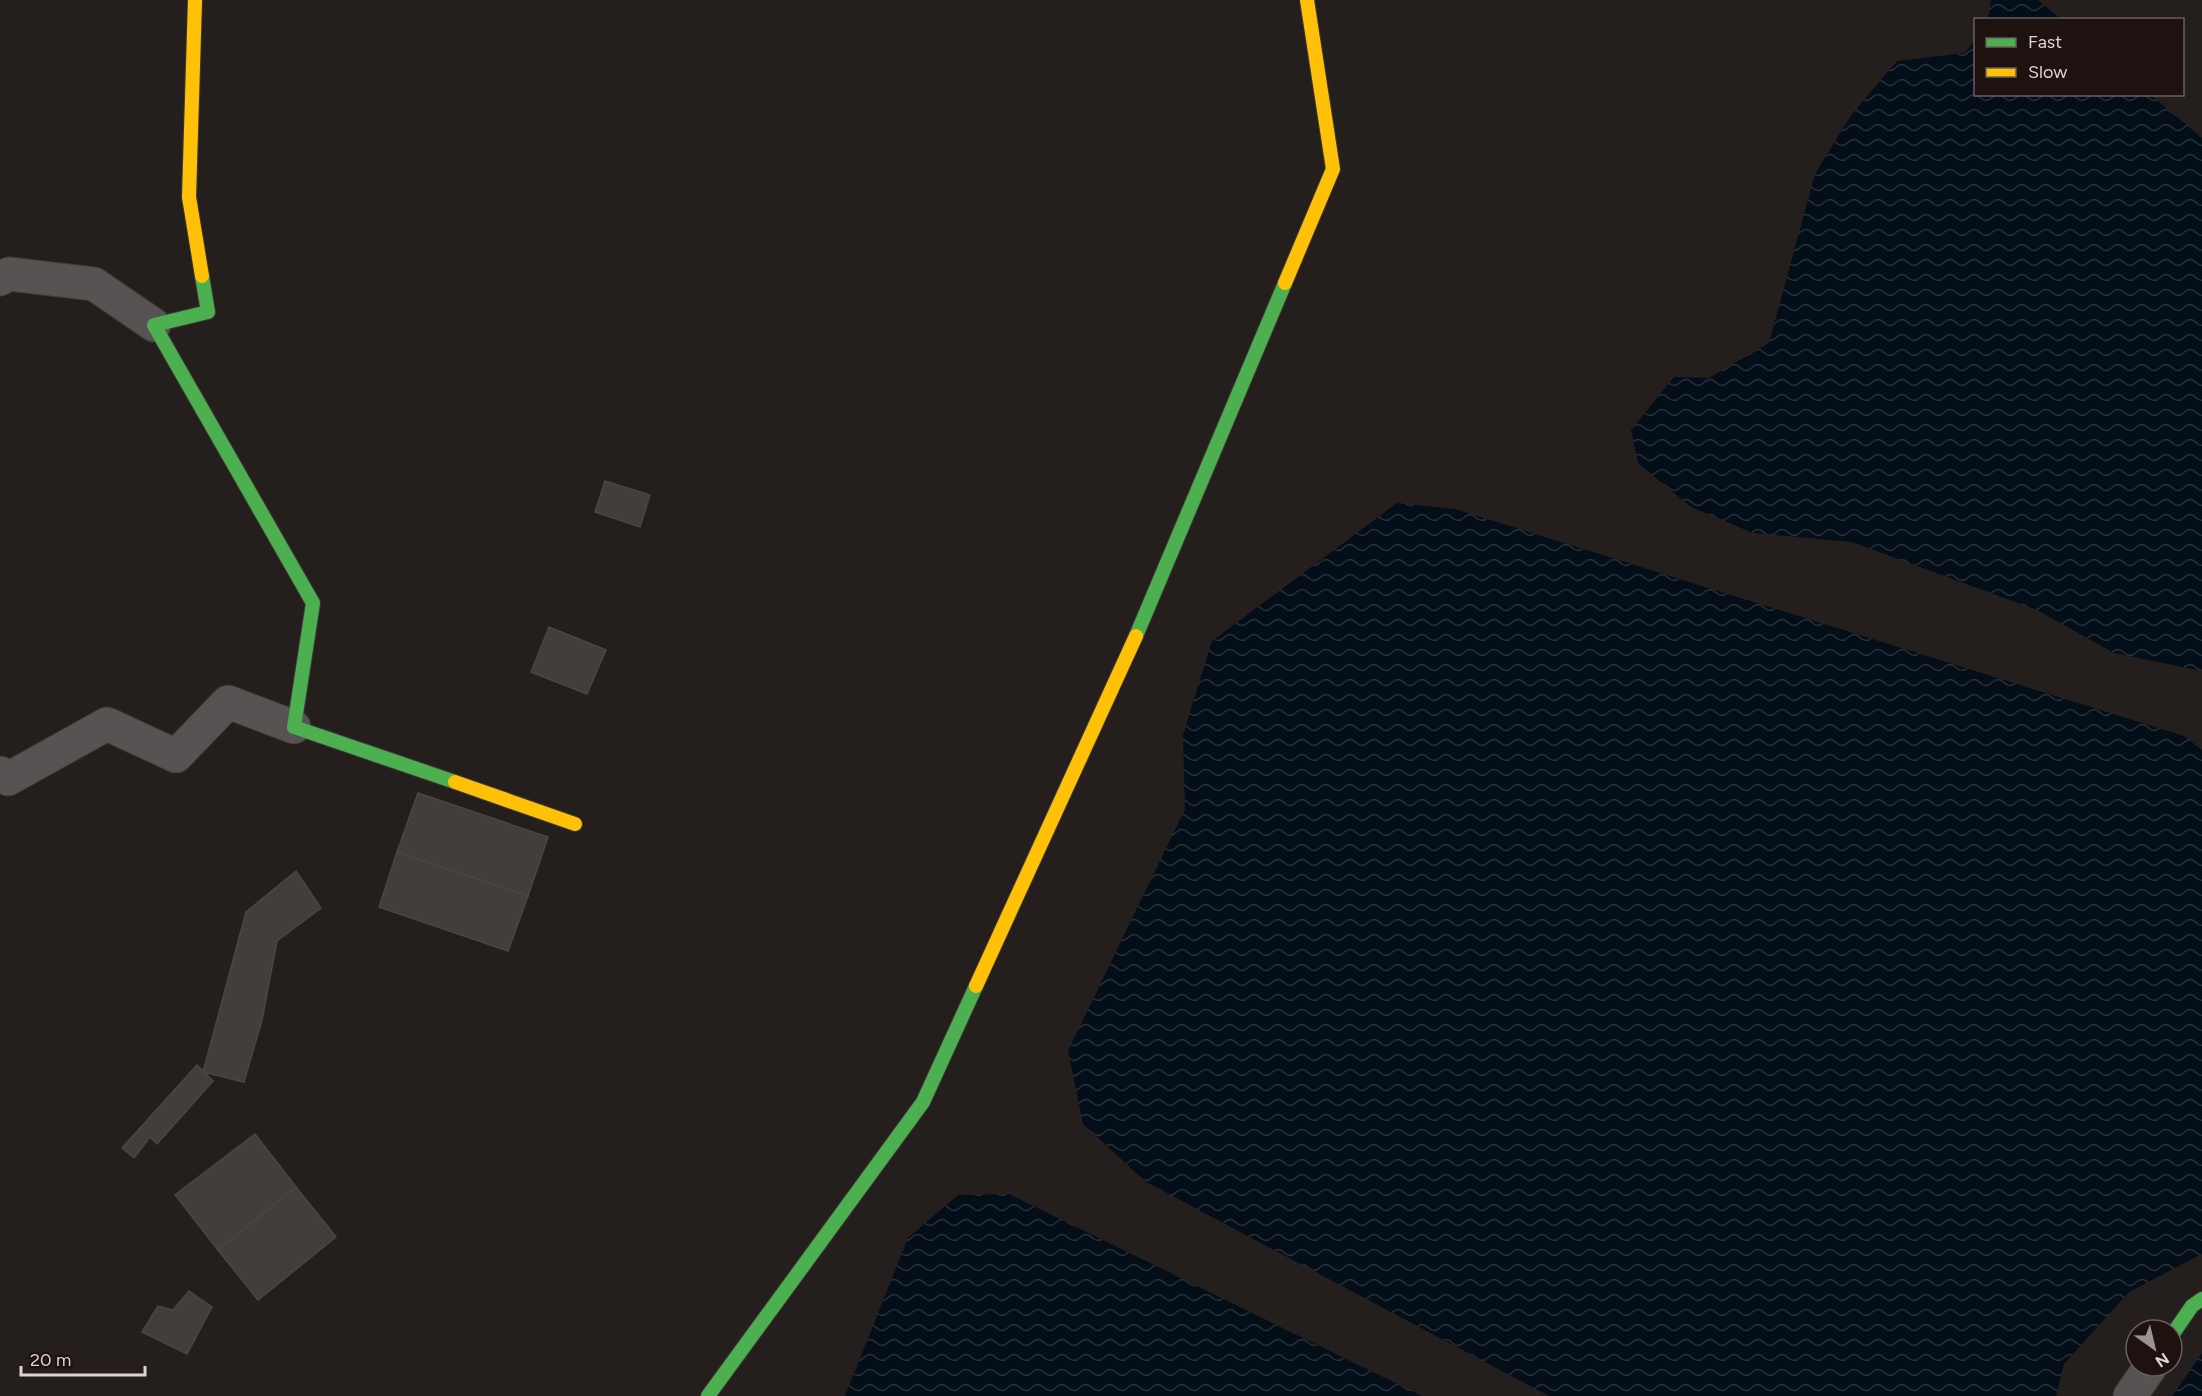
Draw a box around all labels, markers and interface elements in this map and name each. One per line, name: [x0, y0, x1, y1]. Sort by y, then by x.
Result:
legend: [1974, 18, 2184, 96]
text: Fast: [2028, 31, 2062, 53]
text: Slow: [2028, 61, 2067, 83]
north arrow: [2124, 1318, 2184, 1378]
scale bar: [21, 1339, 146, 1377]
text: 20 m: [30, 1349, 71, 1371]
text: N: [2152, 1349, 2173, 1371]

